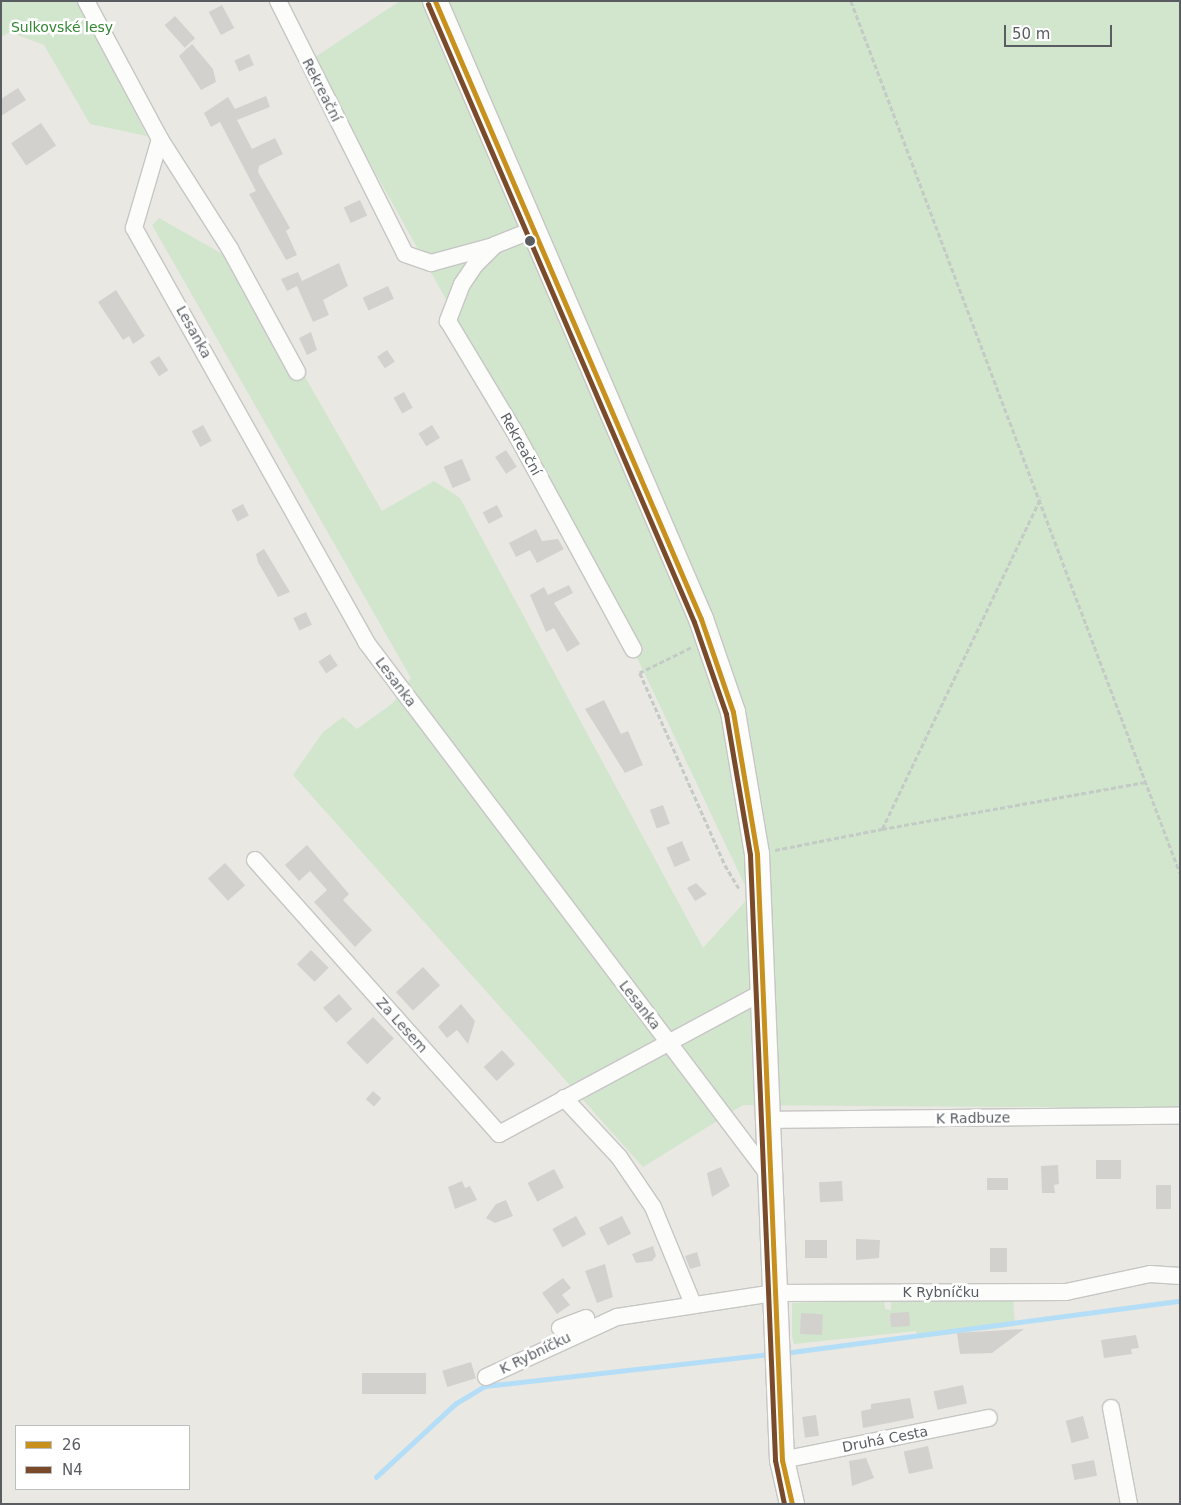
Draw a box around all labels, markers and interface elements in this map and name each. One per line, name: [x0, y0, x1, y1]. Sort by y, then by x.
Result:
scale bar: [1006, 15, 1114, 47]
park label: Sulkovské lesy: [11, 19, 113, 35]
text: 50 m: [1012, 25, 1050, 43]
street label: Rekreační: [299, 55, 345, 125]
unlabelled marker: [525, 236, 535, 246]
street label: Lesanka: [173, 303, 215, 361]
street label: Rekreační: [497, 410, 545, 478]
street label: Lesanka: [372, 654, 420, 710]
street label: Lesanka: [616, 977, 664, 1033]
street label: Za Lesem: [373, 994, 431, 1056]
street label: K Radbuze: [936, 1109, 1010, 1127]
street label: K Rybníčku: [903, 1284, 979, 1300]
street label: K Rybníčku: [497, 1329, 573, 1377]
street label: Druhá Cesta: [841, 1422, 929, 1456]
legend: [15, 1425, 190, 1490]
text: 26: [62, 1436, 81, 1454]
text: N4: [62, 1461, 83, 1479]

